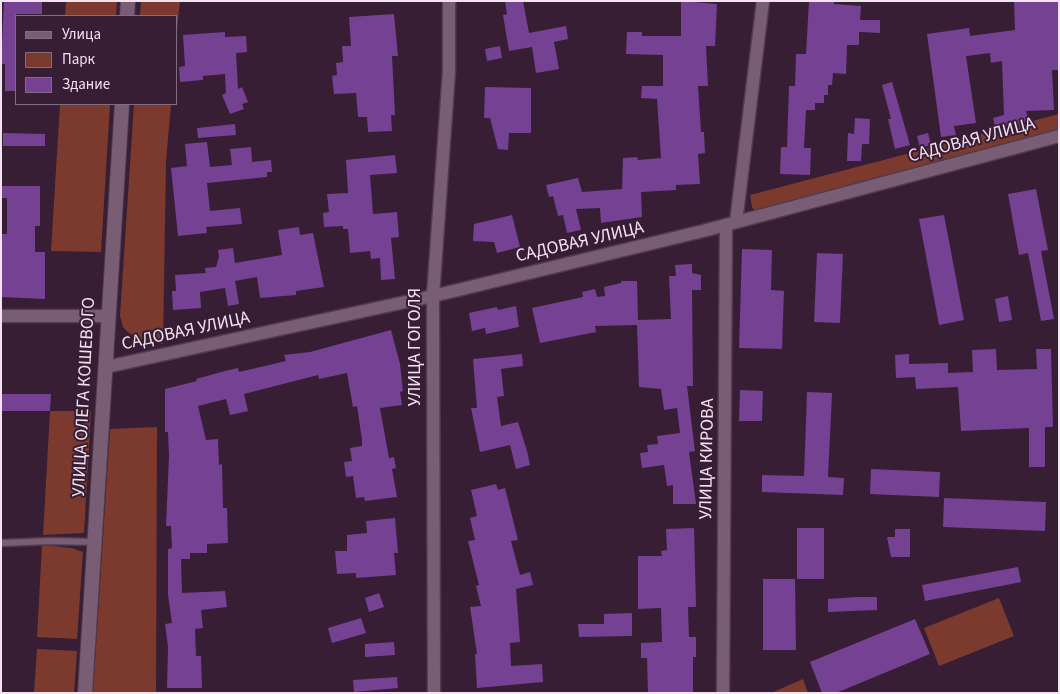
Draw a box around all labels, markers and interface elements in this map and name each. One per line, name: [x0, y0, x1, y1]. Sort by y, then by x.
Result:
legend: [15, 15, 178, 105]
text: Улица: [62, 24, 101, 45]
text: Парк: [62, 49, 95, 70]
text: Здание: [62, 74, 110, 95]
street label: САДОВАЯ УЛИЦА: [906, 114, 1038, 168]
street label: САДОВАЯ УЛИЦА: [514, 218, 646, 268]
street label: УЛИЦА ГОГОЛЯ: [405, 288, 427, 406]
street label: УЛИЦА ОЛЕГА КОШЕВОГО: [69, 296, 101, 498]
street label: САДОВАЯ УЛИЦА: [120, 308, 252, 356]
street label: УЛИЦА КИРОВА: [696, 398, 720, 520]

